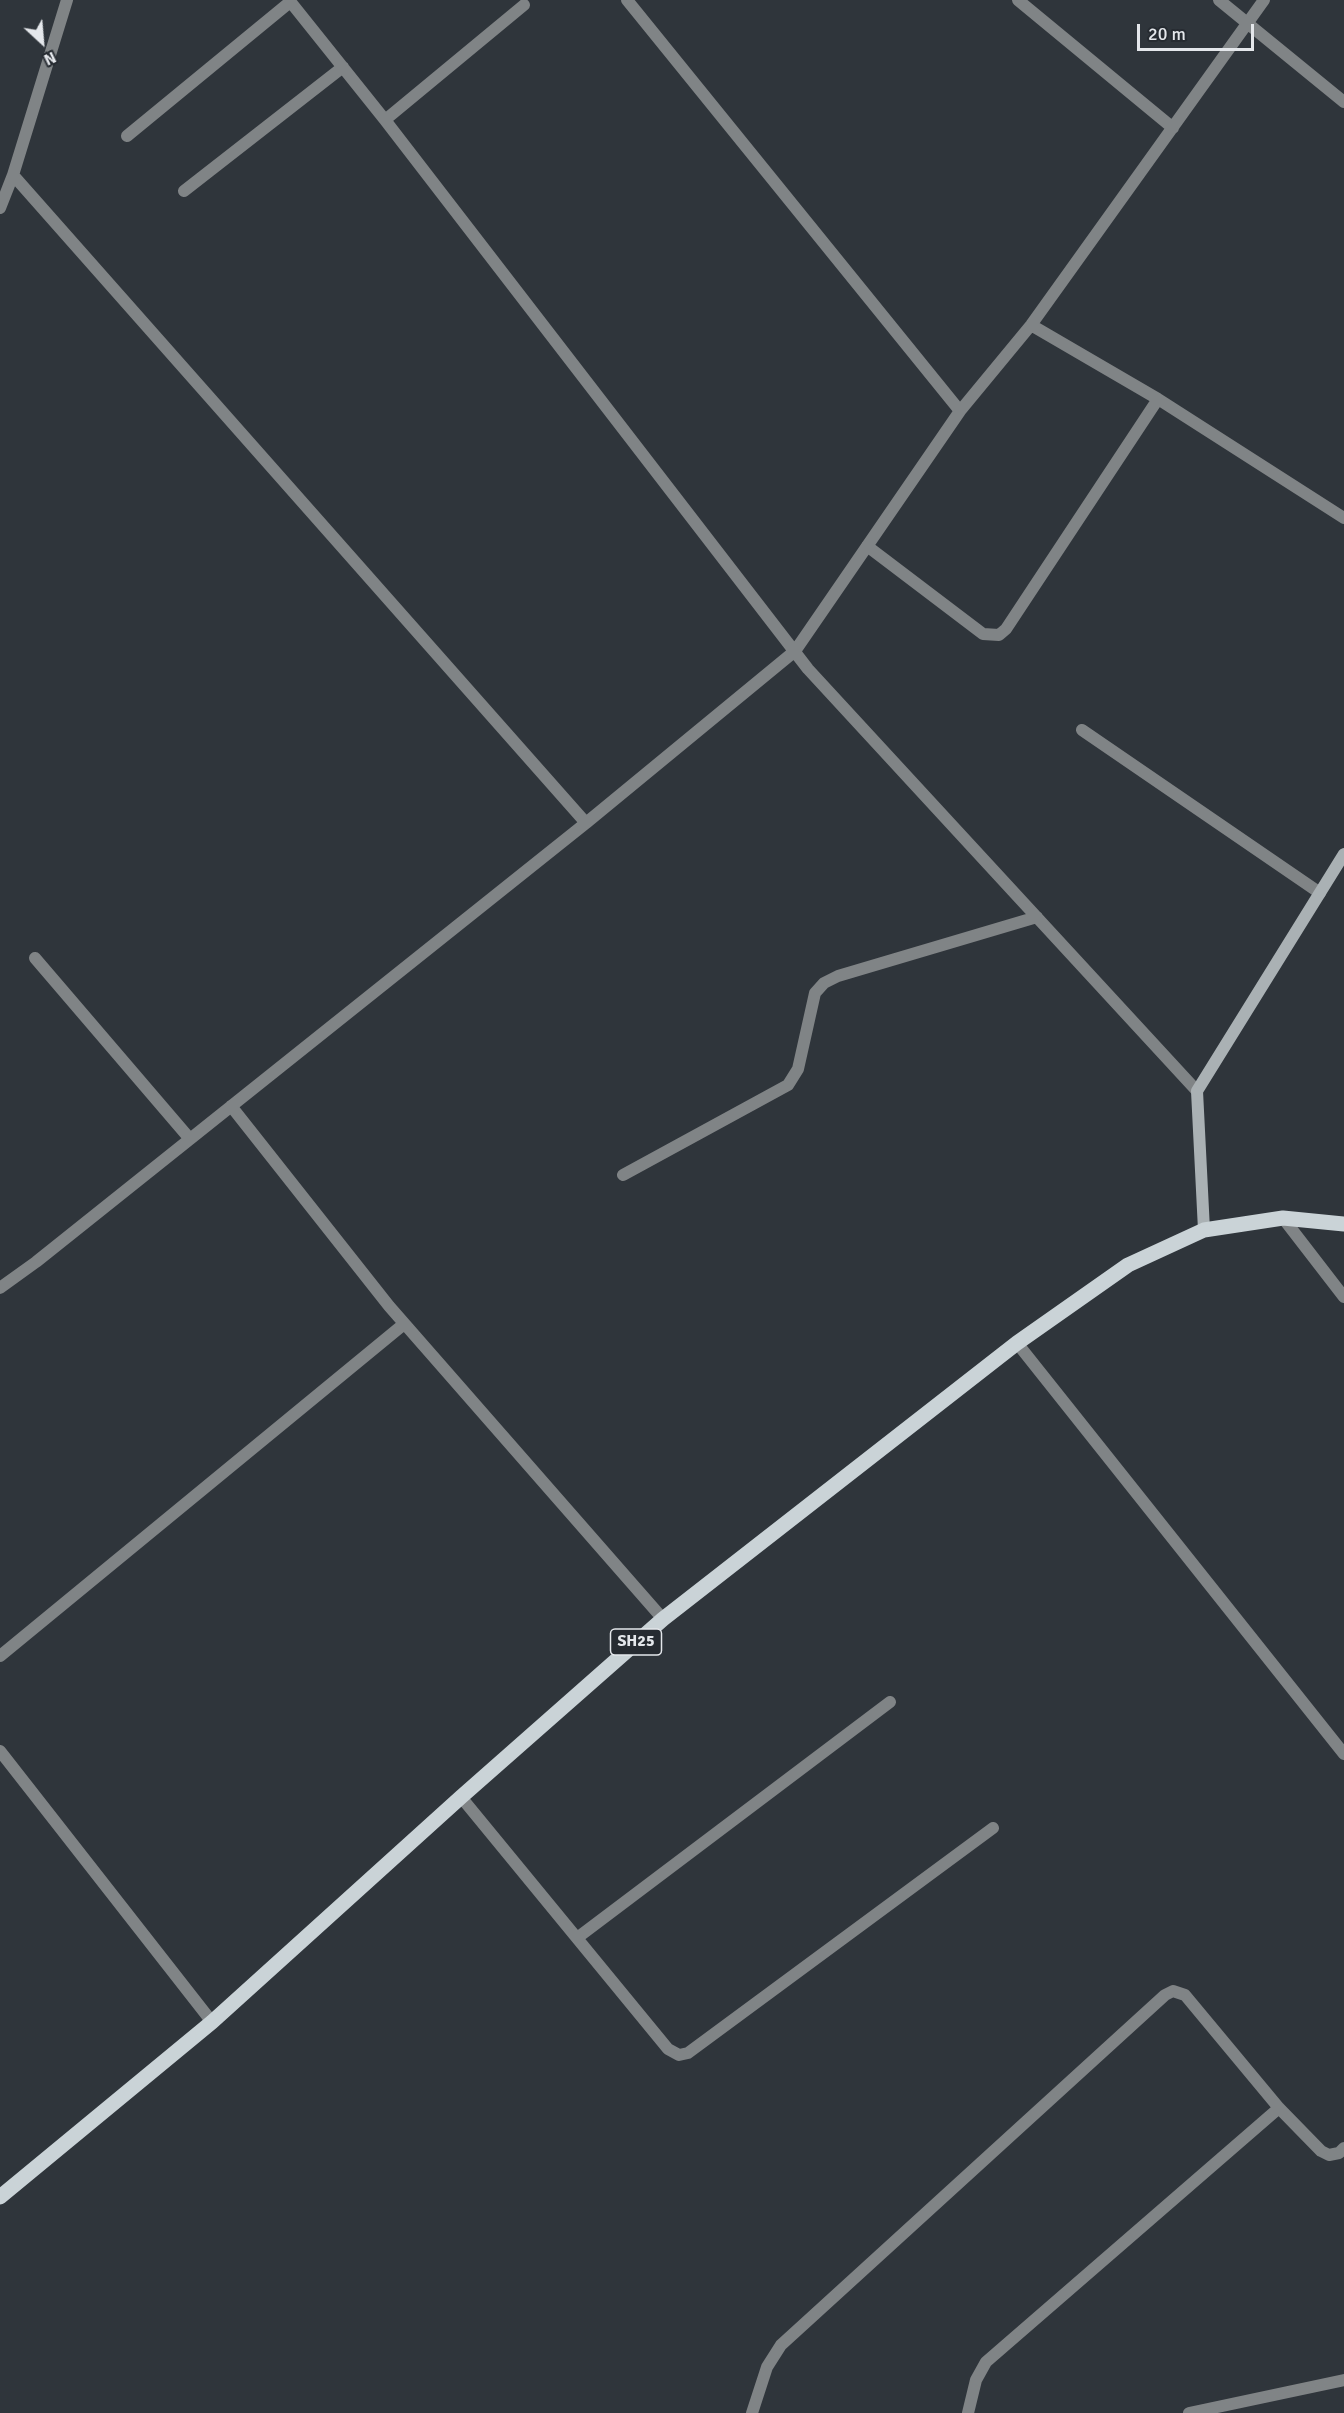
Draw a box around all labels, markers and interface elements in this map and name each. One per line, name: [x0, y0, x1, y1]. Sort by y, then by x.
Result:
north arrow: [12, 12, 72, 72]
scale bar: [1140, 12, 1257, 50]
text: 20 m: [1148, 23, 1186, 45]
text: N: [41, 47, 59, 70]
road number: SH25: [610, 1629, 662, 1655]

